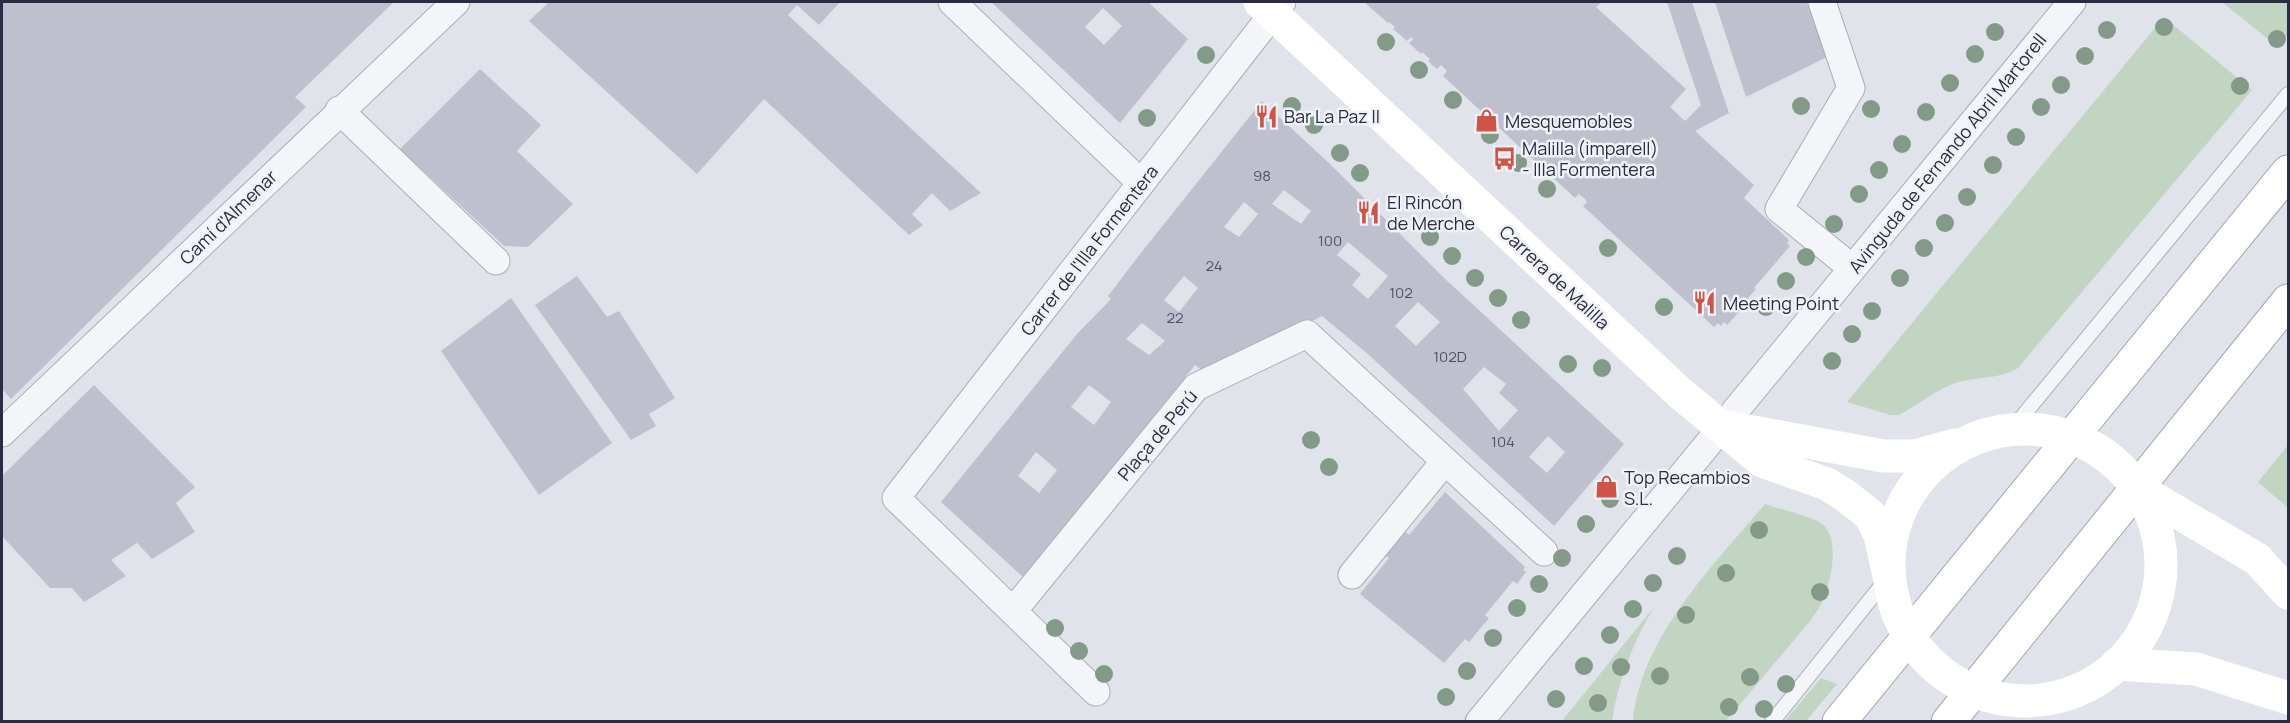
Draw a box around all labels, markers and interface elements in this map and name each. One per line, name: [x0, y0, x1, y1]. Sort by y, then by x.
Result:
street label: Avinguda de Fernando Abril Martorell: [1843, 28, 2051, 278]
restaurant icon: Bar La Paz II: [1253, 103, 1279, 129]
place label: Bar La Paz II: [1284, 104, 1380, 128]
shop icon: Mesquemobles: [1474, 108, 1500, 134]
place label: Mesquemobles: [1505, 109, 1632, 133]
place label: Malilla (imparell) - Illa Formentera: [1522, 136, 1658, 181]
bus stop icon: Malilla (imparell) - Illa Formentera: [1491, 145, 1517, 171]
street label: Carrer de l'Illa Formentera: [1015, 160, 1163, 340]
street label: Camí d'Almenar: [174, 164, 282, 270]
house number: 98: [1253, 165, 1271, 186]
place label: El Rincón de Merche: [1387, 190, 1475, 235]
restaurant icon: El Rincón de Merche: [1356, 199, 1382, 225]
street label: Carrera de Malilla: [1495, 220, 1615, 334]
house number: 100: [1318, 230, 1342, 251]
house number: 24: [1205, 255, 1223, 276]
house number: 102: [1389, 282, 1413, 303]
restaurant icon: Meeting Point: [1692, 290, 1718, 316]
place label: Meeting Point: [1723, 291, 1839, 315]
house number: 22: [1166, 307, 1184, 328]
house number: 102D: [1433, 346, 1467, 367]
street label: Plaça de Perú: [1112, 384, 1202, 486]
house number: 104: [1491, 431, 1515, 452]
place label: Top Recambios S.L.: [1624, 465, 1750, 510]
shop icon: Top Recambios S.L.: [1593, 474, 1619, 500]

